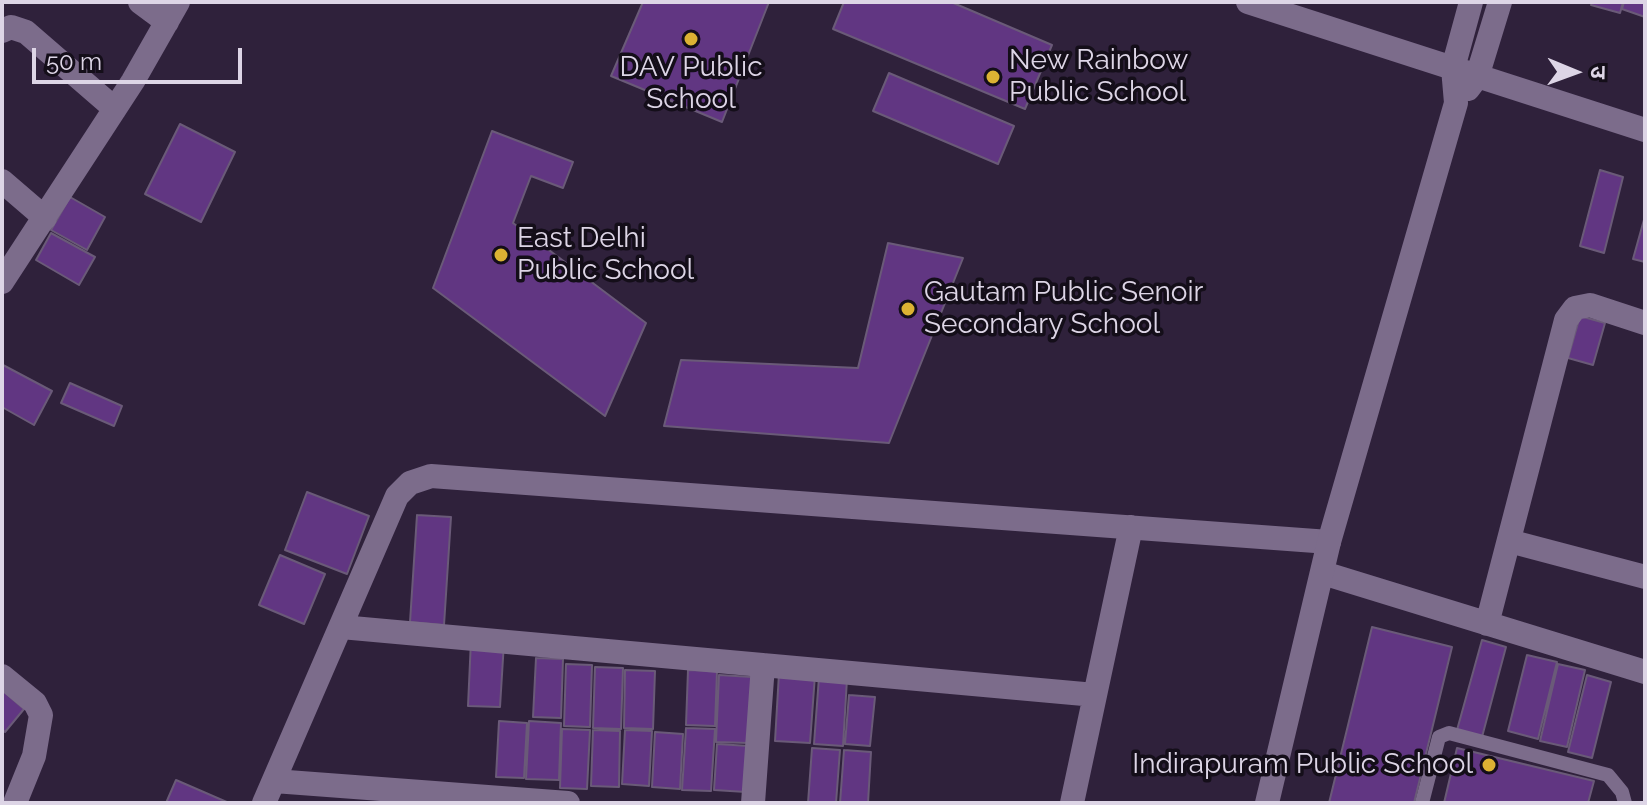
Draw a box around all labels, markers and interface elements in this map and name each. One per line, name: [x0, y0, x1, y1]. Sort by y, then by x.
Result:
marker: DAV Public School: [682, 30, 700, 48]
scale bar: [36, 32, 246, 82]
north arrow: [1535, 32, 1615, 112]
place label: New Rainbow Public School: [1009, 44, 1188, 110]
text: 50 m: [46, 47, 102, 76]
place label: DAV Public School: [619, 51, 763, 117]
text: उ: [1586, 66, 1612, 79]
marker: New Rainbow Public School: [984, 68, 1002, 86]
place label: East Delhi Public School: [517, 222, 694, 288]
marker: East Delhi Public School: [492, 246, 510, 264]
place label: Gautam Public Senoir Secondary School: [924, 276, 1203, 342]
marker: Gautam Public Senoir Secondary School: [899, 300, 917, 318]
place label: Indirapuram Public School: [1132, 748, 1473, 782]
marker: Indirapuram Public School: [1480, 756, 1498, 774]

